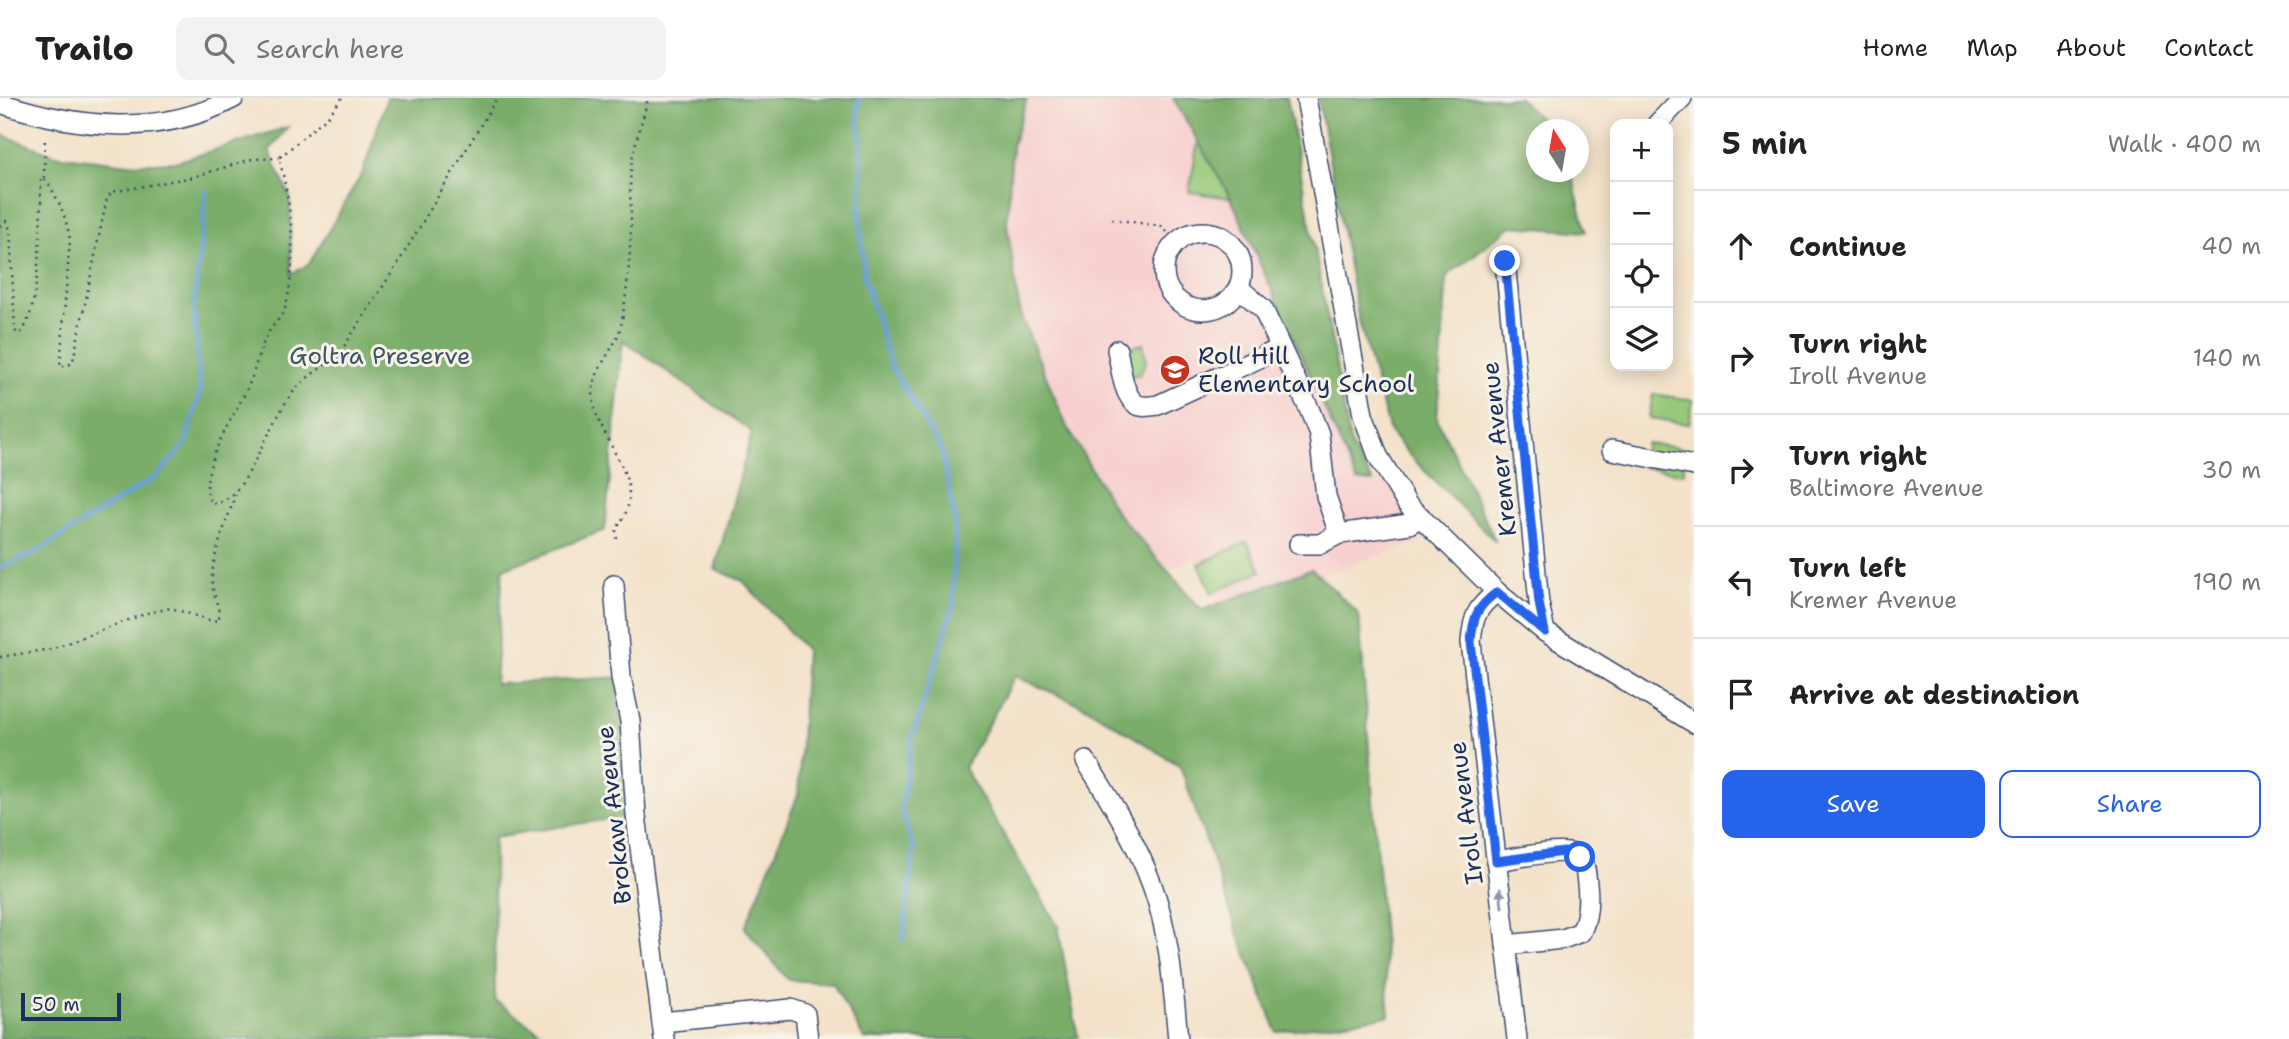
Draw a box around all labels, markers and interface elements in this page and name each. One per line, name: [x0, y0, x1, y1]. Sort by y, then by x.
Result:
search box: [176, 17, 666, 80]
text: Trailo: [35, 26, 134, 71]
icon: search: [200, 29, 238, 67]
text: Search here: [256, 31, 405, 66]
text: Home: [1862, 32, 1928, 64]
text: Map: [1966, 32, 2018, 64]
text: About: [2056, 32, 2126, 64]
text: Contact: [2164, 32, 2254, 64]
north arrow: [1526, 119, 1589, 182]
map controls: [1610, 119, 1673, 371]
button: +: [1610, 119, 1673, 182]
text: 5 min: [1722, 123, 1807, 164]
text: Walk · 400 m: [2108, 129, 2261, 159]
button: −: [1610, 182, 1673, 245]
icon: ahead: [1722, 227, 1760, 265]
text: Continue: [1789, 229, 1907, 264]
text: 40 m: [2201, 231, 2261, 261]
route end: [1489, 245, 1520, 276]
button: locate: [1610, 245, 1673, 308]
button: layers: [1610, 308, 1673, 371]
text: Turn right: [1789, 326, 1927, 361]
icon: right: [1722, 339, 1760, 377]
park label: Goltra Preserve: [289, 340, 471, 372]
place label: Roll Hill Elementary School: [1198, 340, 1415, 400]
text: 140 m: [2193, 343, 2261, 373]
school or university icon: Roll Hill Elementary School: [1158, 353, 1192, 387]
street label: Kremer Avenue: [1474, 360, 1524, 538]
text: Iroll Avenue: [1789, 361, 1927, 391]
text: Turn right: [1789, 438, 1927, 473]
icon: right: [1722, 451, 1760, 489]
text: 30 m: [2202, 455, 2261, 485]
text: Baltimore Avenue: [1789, 473, 1984, 503]
text: Turn left: [1789, 550, 1906, 585]
icon: left: [1722, 563, 1760, 601]
text: 190 m: [2193, 567, 2261, 597]
text: Kremer Avenue: [1789, 585, 1957, 615]
icon: arrive: [1722, 675, 1760, 713]
text: Arrive at destination: [1789, 677, 2079, 712]
street label: Brokaw Avenue: [589, 724, 639, 906]
street label: Iroll Avenue: [1441, 739, 1491, 887]
button: Save: [1722, 770, 1985, 838]
button: Share: [1999, 770, 2261, 838]
route start: [1564, 841, 1595, 872]
one-way arrow: [1495, 887, 1506, 909]
scale bar: [21, 990, 121, 1022]
text: 50 m: [32, 992, 80, 1017]

